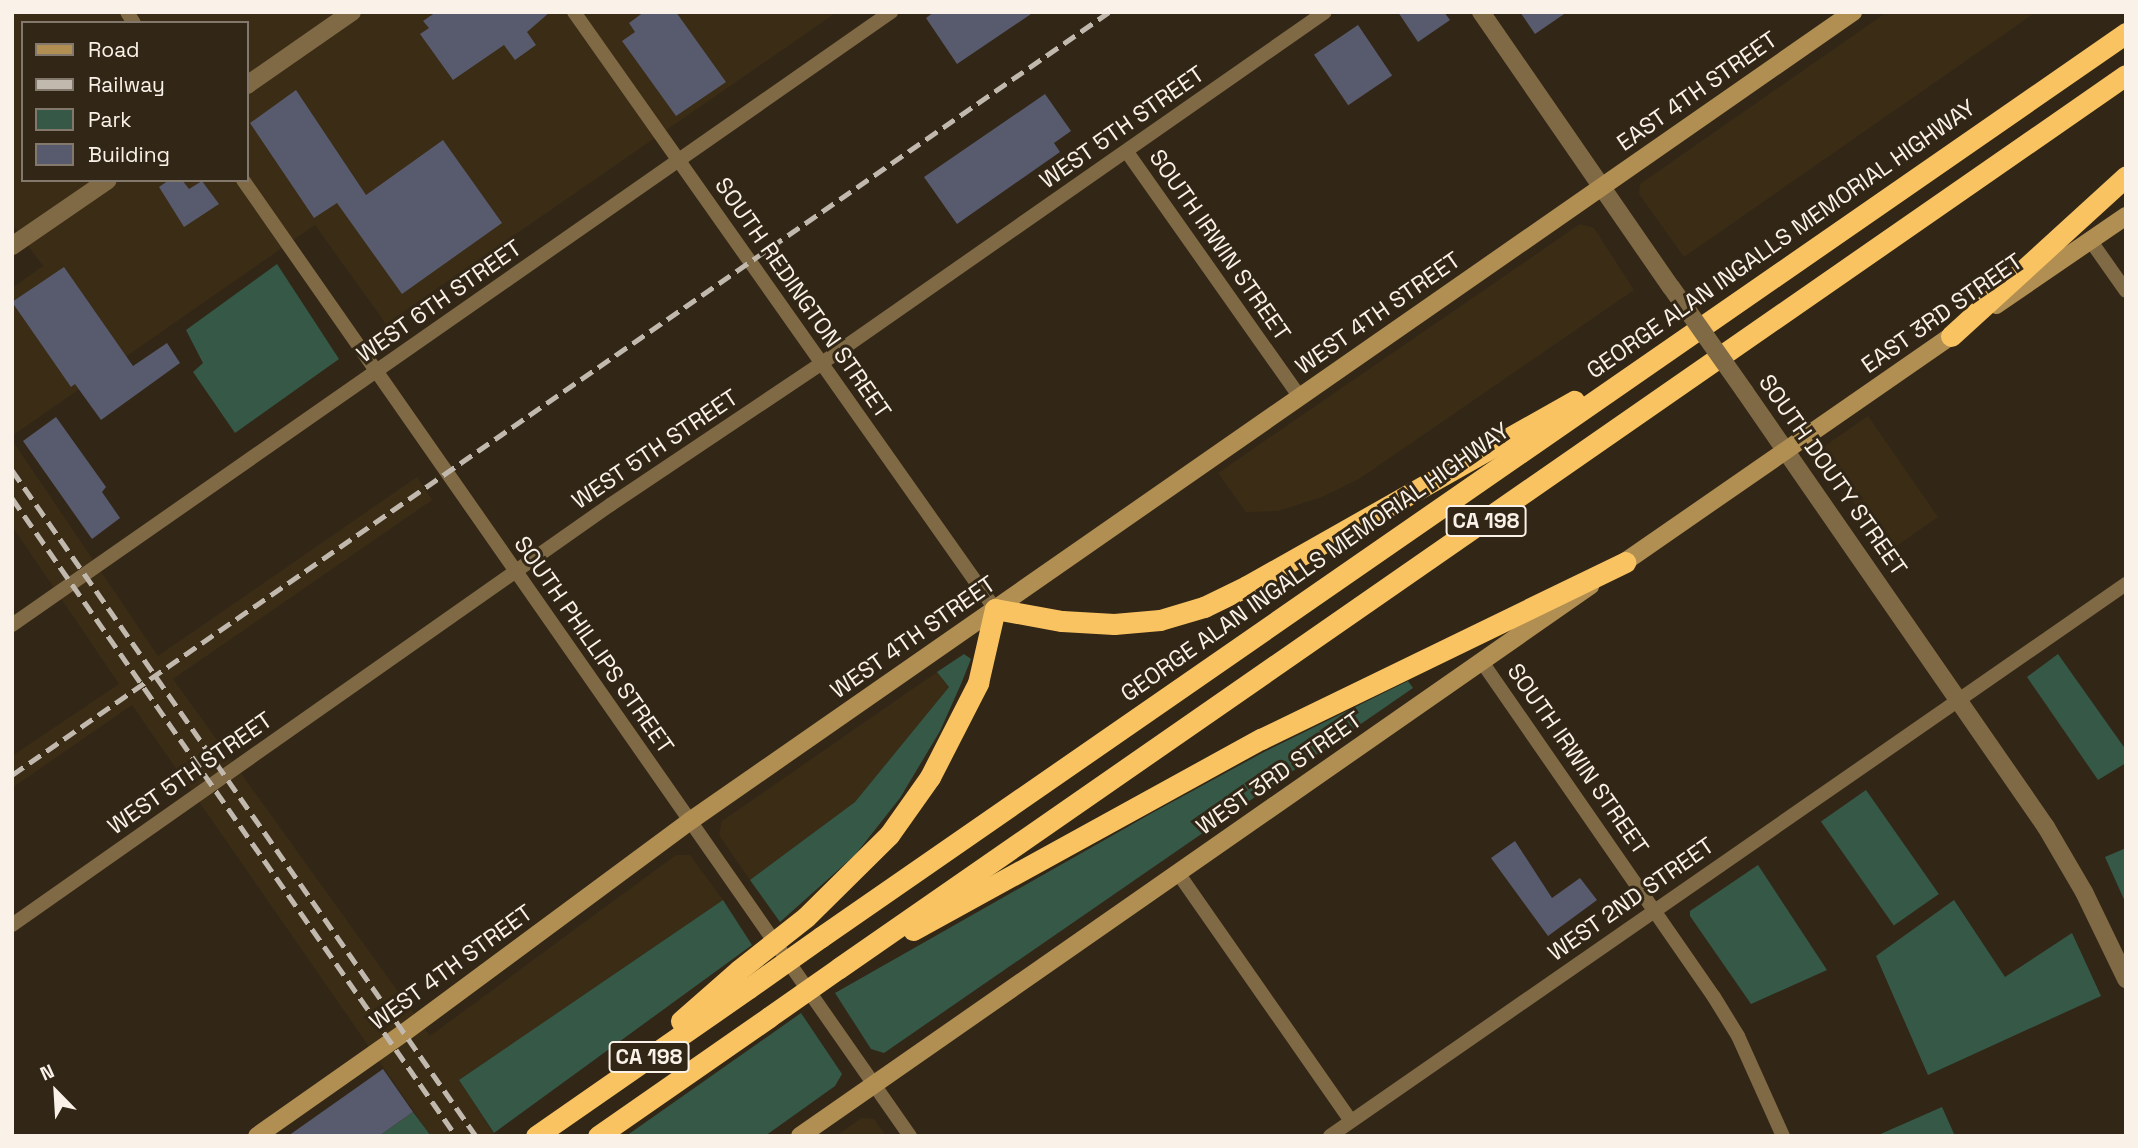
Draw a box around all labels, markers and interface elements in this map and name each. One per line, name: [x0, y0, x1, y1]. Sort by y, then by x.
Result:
legend: [21, 21, 248, 182]
street label: EAST 4TH STREET: [1611, 25, 1783, 157]
text: Road: [88, 36, 140, 63]
street label: WEST 5TH STREET: [1034, 60, 1210, 194]
text: Railway: [88, 71, 165, 98]
street label: GEORGE ALAN INGALLS MEMORIAL HIGHWAY: [1581, 93, 1981, 385]
text: Park: [88, 106, 132, 133]
text: Building: [88, 141, 170, 168]
street label: SOUTH IRWIN STREET: [1144, 144, 1296, 346]
street label: SOUTH REDINGTON STREET: [709, 172, 897, 424]
street label: WEST 6TH STREET: [351, 234, 527, 368]
street label: WEST 4TH STREET: [1290, 246, 1466, 380]
street label: EAST 3RD STREET: [1856, 247, 2028, 379]
street label: SOUTH DOUTY STREET: [1753, 369, 1913, 581]
street label: WEST 5TH STREET: [566, 383, 744, 515]
street label: GEORGE ALAN INGALLS MEMORIAL HIGHWAY: [1115, 416, 1515, 708]
road number: CA 198: [1444, 504, 1528, 538]
street label: SOUTH PHILLIPS STREET: [508, 531, 680, 759]
street label: WEST 4TH STREET: [825, 570, 1001, 704]
street label: SOUTH IRWIN STREET: [1502, 658, 1654, 860]
street label: WEST 3RD STREET: [1191, 705, 1367, 841]
street label: WEST 5TH STREET: [102, 706, 278, 840]
street label: WEST 2ND STREET: [1542, 831, 1720, 967]
street label: WEST 4TH STREET: [364, 898, 538, 1036]
road number: CA 198: [607, 1040, 691, 1074]
north arrow: [21, 1057, 91, 1127]
text: N: [36, 1058, 58, 1086]

